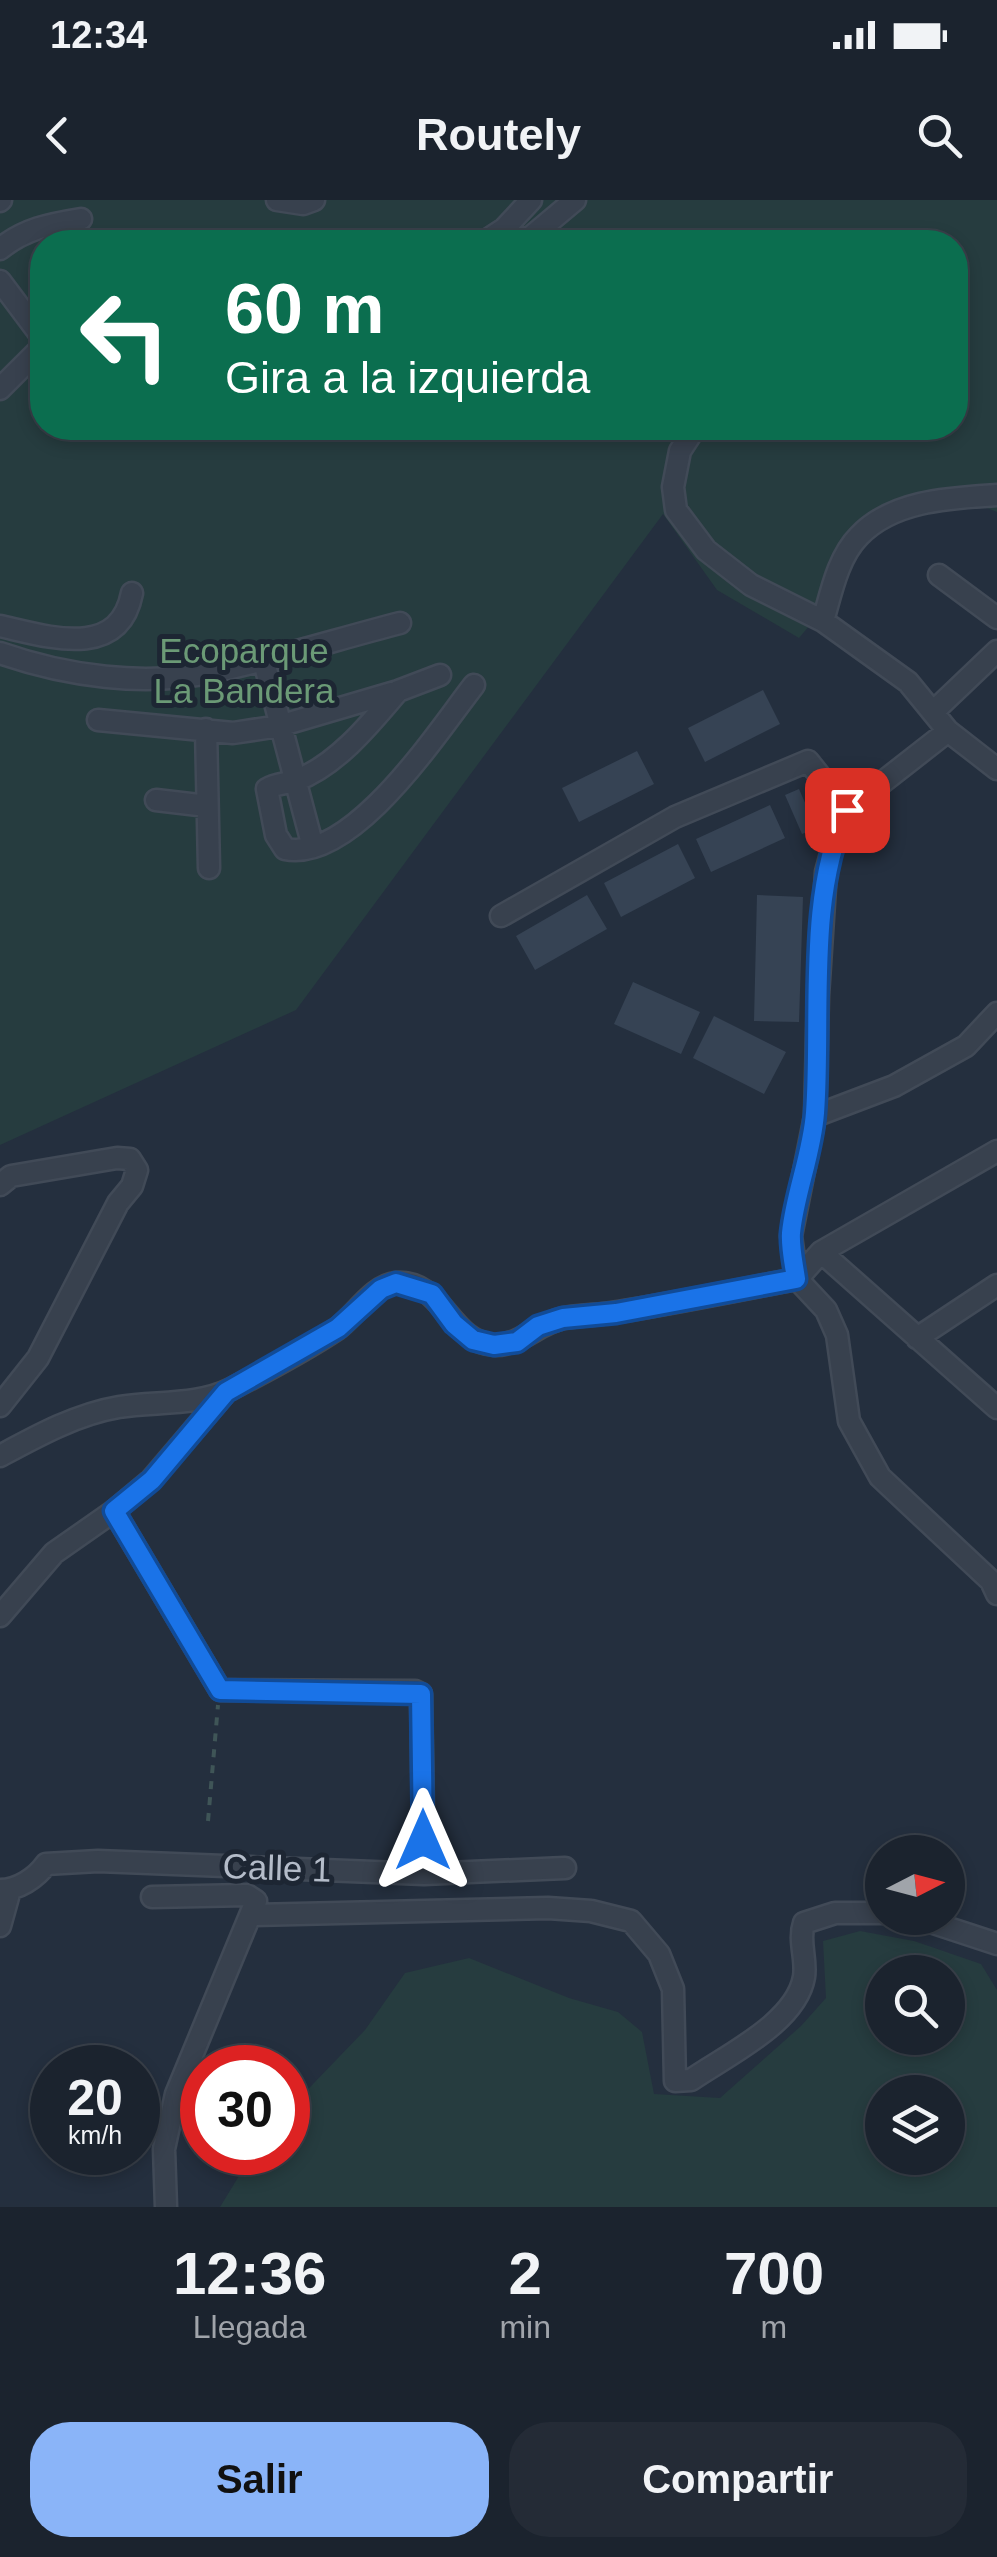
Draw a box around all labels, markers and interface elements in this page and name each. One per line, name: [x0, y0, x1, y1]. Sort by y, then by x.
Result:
text: 12:34: [50, 14, 147, 56]
icon: back: [30, 108, 85, 163]
icon: search: [912, 108, 967, 163]
text: Routely: [416, 109, 581, 160]
icon: left: [60, 270, 190, 400]
text: 60 m: [225, 270, 385, 348]
text: Gira a la izquierda: [225, 352, 590, 403]
park label: Ecoparque La Bandera: [154, 631, 335, 710]
pin: [805, 768, 890, 853]
icon: arrive: [820, 783, 875, 838]
position arrow: [371, 1788, 475, 1892]
north arrow: [865, 1835, 965, 1935]
map controls: [865, 1835, 965, 2175]
street label: Calle 1: [222, 1846, 332, 1889]
button: search: [865, 1955, 965, 2055]
speed limit sign: 30: [180, 2045, 310, 2175]
text: 20: [67, 2070, 123, 2126]
button: layers: [865, 2075, 965, 2175]
text: km/h: [68, 2121, 122, 2149]
text: 12:36: [173, 2240, 326, 2307]
text: 2: [508, 2240, 542, 2307]
text: 700: [724, 2240, 824, 2307]
text: Llegada: [193, 2309, 307, 2345]
text: min: [499, 2309, 551, 2345]
text: m: [761, 2309, 787, 2345]
button: Salir: [30, 2422, 489, 2537]
button: Compartir: [509, 2422, 967, 2537]

